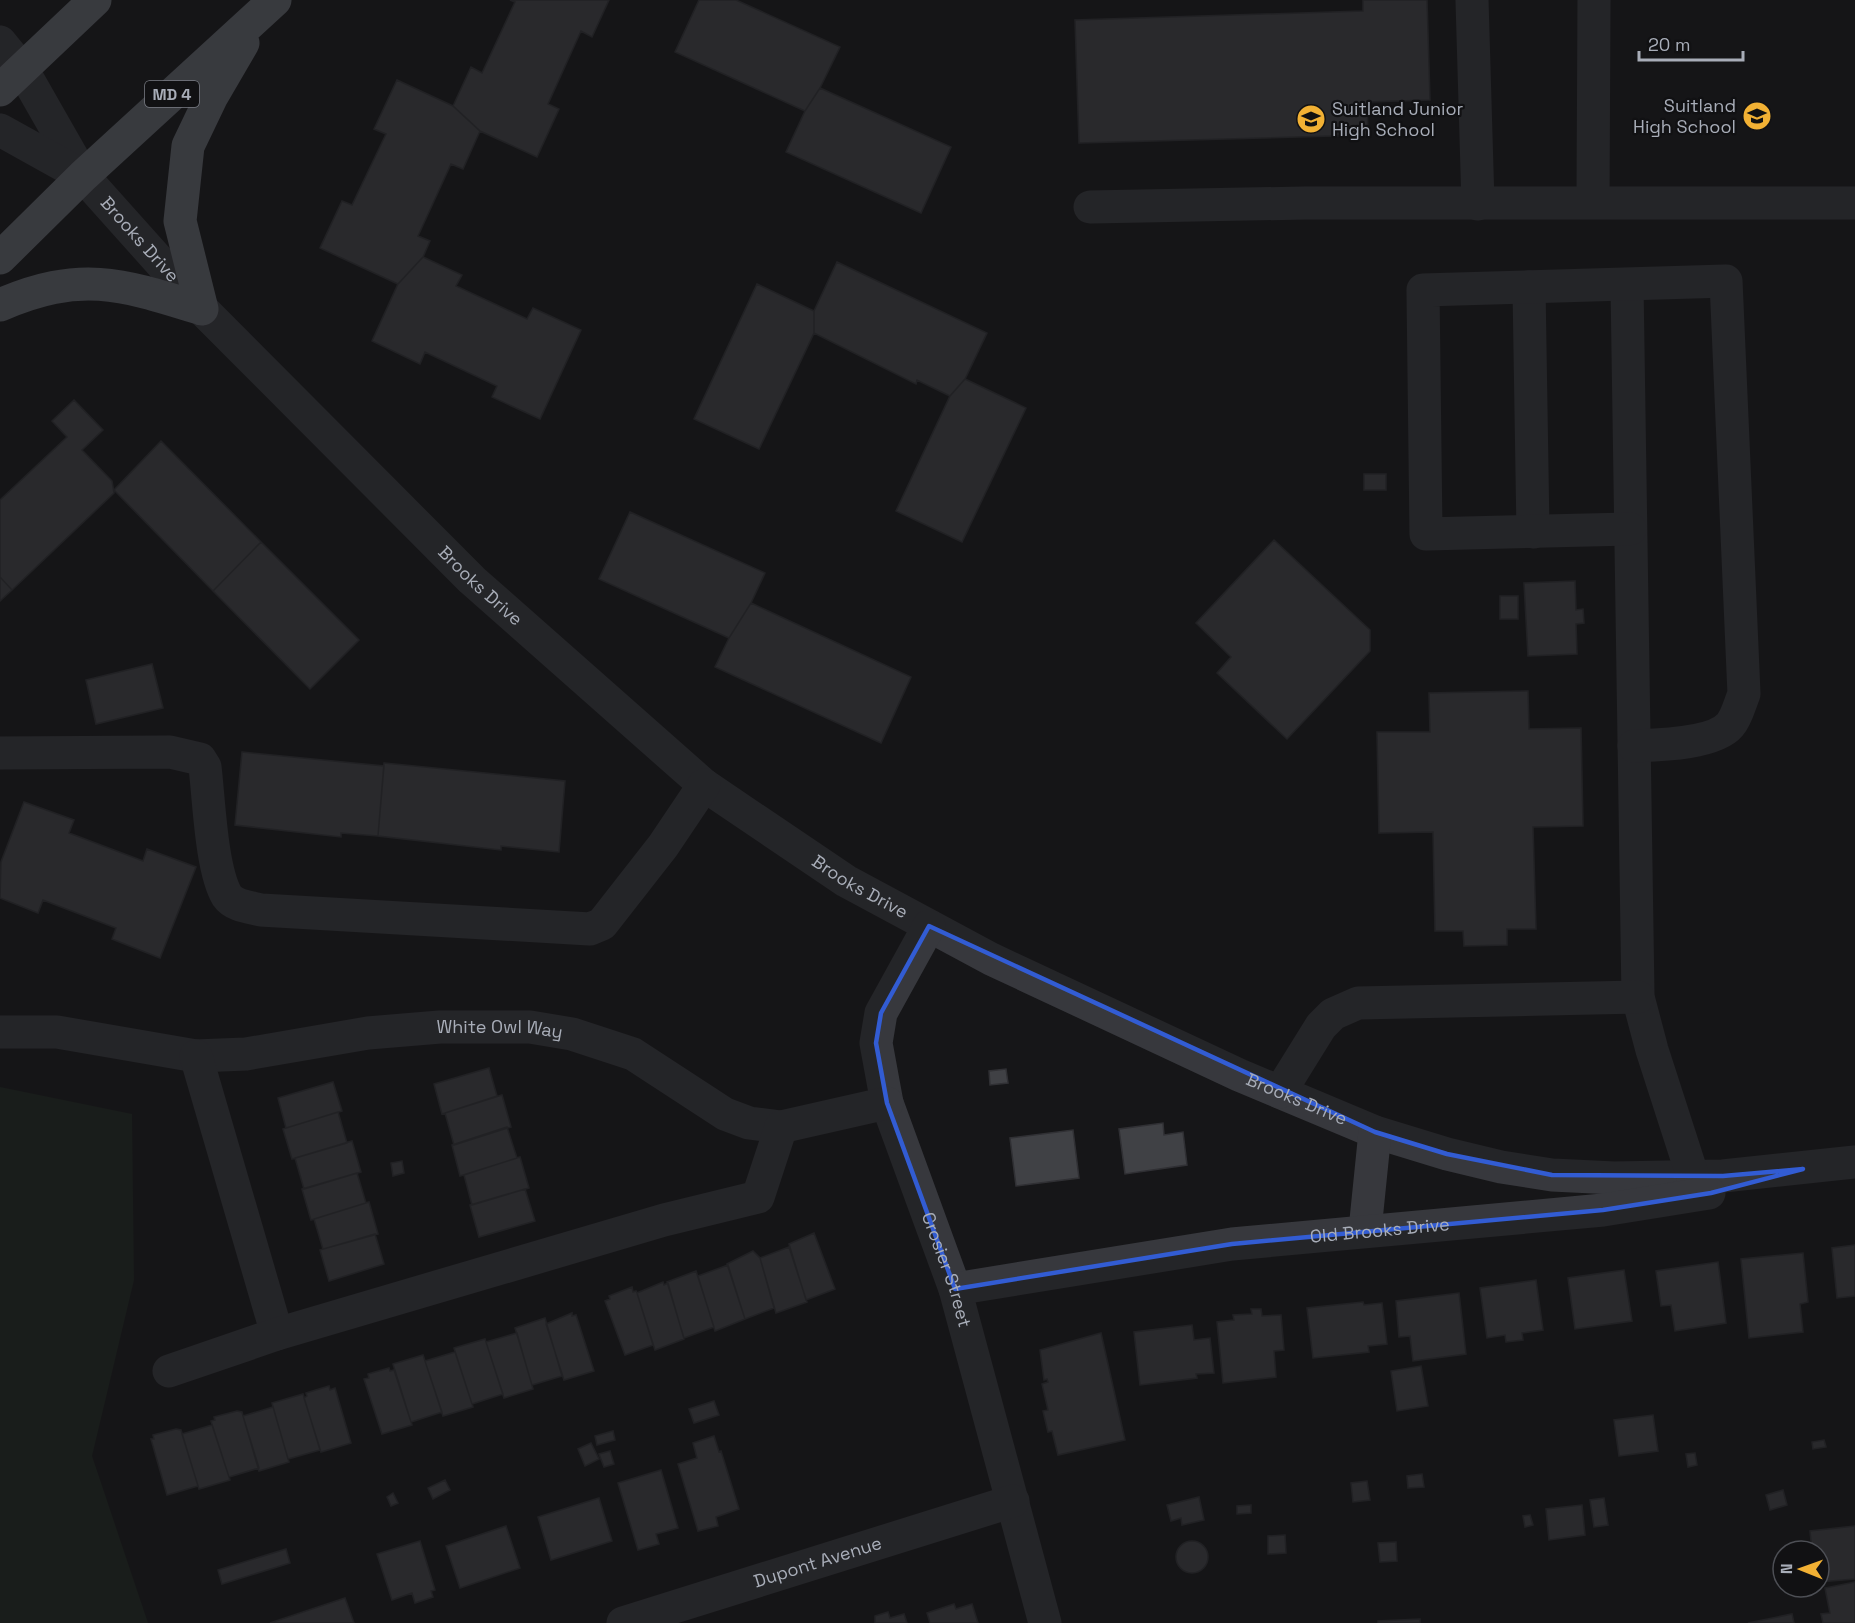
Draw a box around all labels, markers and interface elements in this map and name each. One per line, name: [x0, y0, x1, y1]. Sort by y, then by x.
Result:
scale bar: [1639, 24, 1742, 62]
text: 20 m: [1648, 33, 1691, 56]
road number: MD 4: [145, 81, 199, 107]
place label: Suitland High School: [1633, 94, 1736, 138]
place label: Suitland Junior High School: [1332, 97, 1464, 141]
school or university icon: Suitland High School: [1741, 100, 1773, 132]
school or university icon: Suitland Junior High School: [1295, 103, 1327, 135]
street label: Brooks Drive: [96, 191, 184, 287]
street label: Brooks Drive: [433, 541, 528, 630]
street label: Brooks Drive: [808, 849, 912, 923]
street label: White Owl Way: [437, 1015, 565, 1043]
street label: Brooks Drive: [1243, 1067, 1351, 1130]
street label: Crosier Street: [917, 1209, 977, 1330]
street label: Old Brooks Drive: [1309, 1212, 1451, 1248]
street label: Dupont Avenue: [751, 1531, 884, 1592]
north arrow: [1771, 1539, 1831, 1599]
text: N: [1776, 1563, 1797, 1574]

